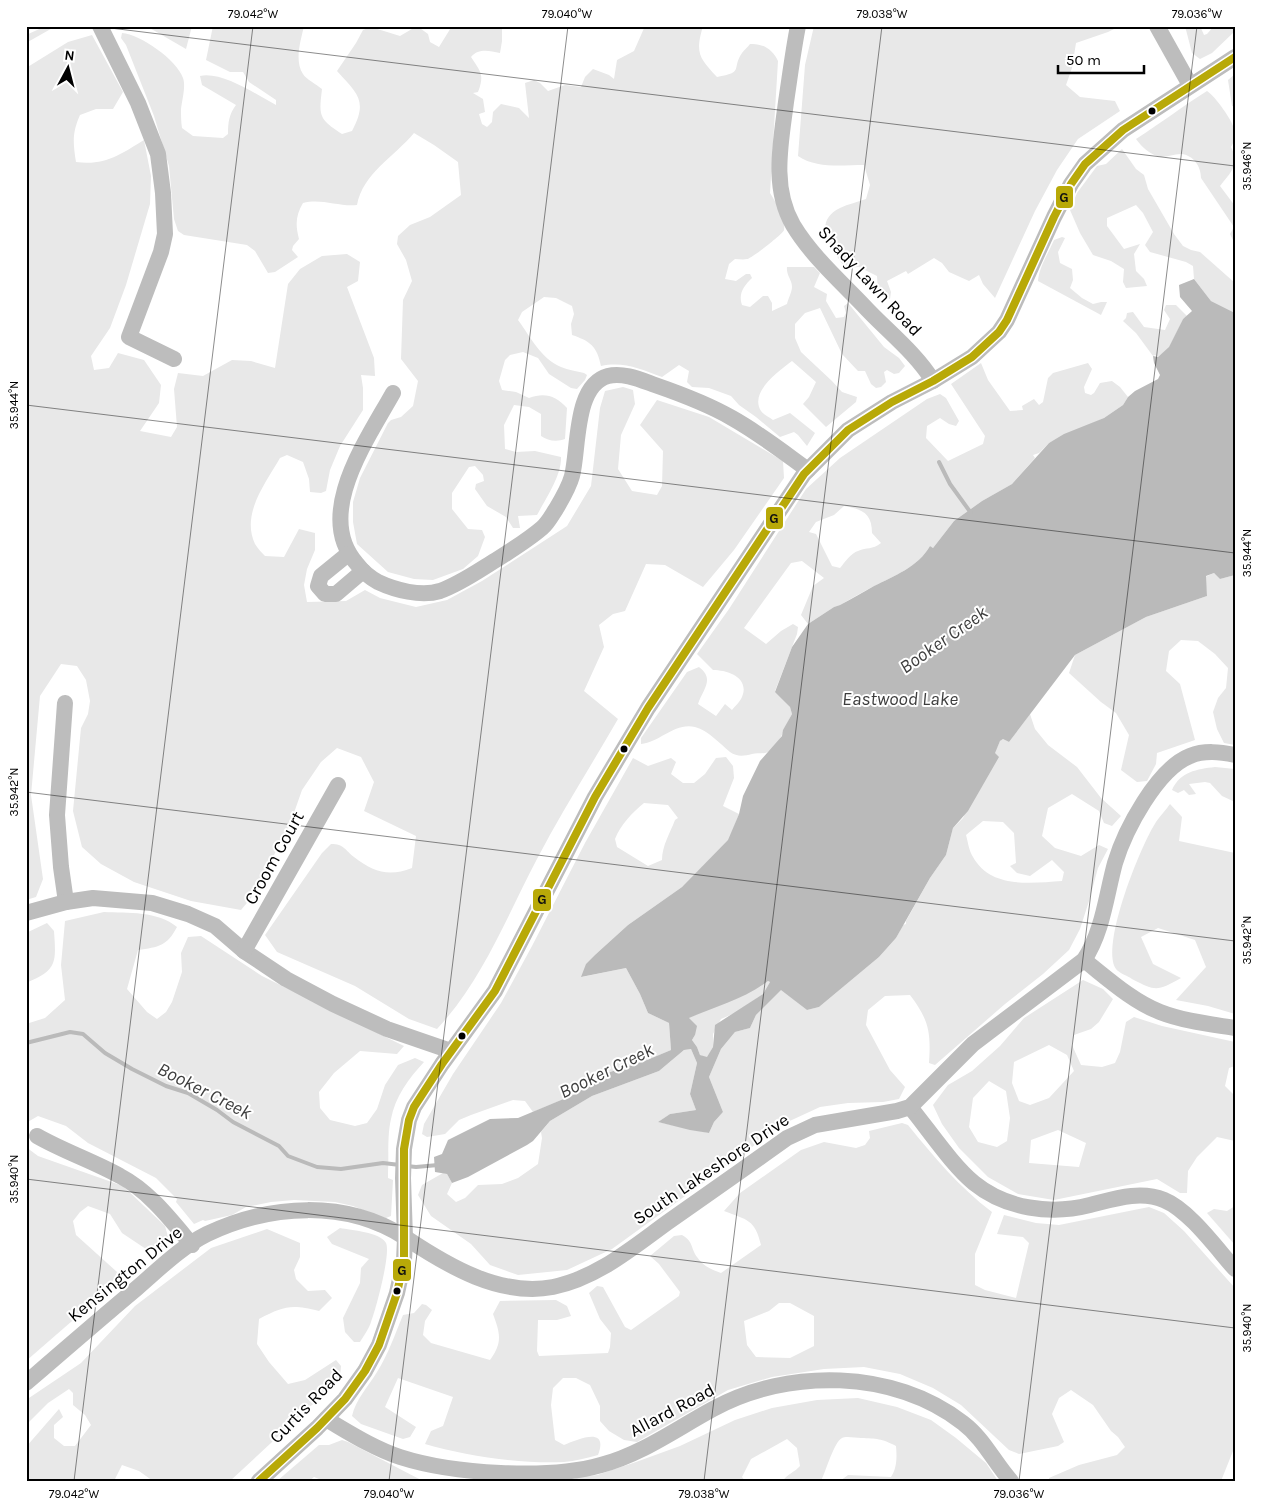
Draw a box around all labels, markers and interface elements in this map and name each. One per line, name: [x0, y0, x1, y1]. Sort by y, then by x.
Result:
text: 79.042°W: [228, 7, 278, 21]
text: 79.040°W: [542, 7, 593, 21]
text: 79.038°W: [856, 7, 908, 21]
text: 79.036°W: [1172, 7, 1223, 21]
north arrow: [42, 42, 92, 92]
scale bar: [1058, 42, 1145, 74]
text: N: [64, 47, 76, 65]
text: 50 m: [1066, 51, 1101, 69]
unlabelled marker: [1147, 106, 1157, 116]
text: 35.946°N: [1240, 142, 1254, 190]
line badge: G: [1055, 185, 1074, 209]
text: G: [1059, 189, 1069, 206]
street label: Shady Lawn Road: [813, 221, 927, 341]
text: 35.944°N: [7, 381, 21, 429]
line badge: G: [765, 506, 784, 530]
text: G: [769, 510, 779, 527]
text: 35.944°N: [1240, 529, 1254, 577]
water label: Booker Creek: [895, 601, 992, 678]
water label: Eastwood Lake: [842, 688, 958, 710]
unlabelled marker: [619, 744, 629, 754]
text: 35.942°N: [7, 768, 21, 816]
street label: Croom Court: [239, 807, 309, 909]
line badge: G: [532, 888, 552, 912]
text: G: [537, 891, 547, 908]
text: 35.942°N: [1240, 916, 1254, 964]
unlabelled marker: [457, 1031, 467, 1041]
water label: Booker Creek: [556, 1038, 658, 1103]
water label: Booker Creek: [154, 1058, 256, 1124]
street label: South Lakeshore Drive: [629, 1109, 793, 1229]
text: 35.940°N: [7, 1154, 21, 1204]
street label: Kensington Drive: [63, 1221, 187, 1327]
line badge: G: [392, 1258, 412, 1282]
text: G: [397, 1262, 407, 1279]
unlabelled marker: [392, 1286, 402, 1296]
text: 35.940°N: [1240, 1303, 1254, 1353]
street label: Curtis Road: [265, 1364, 347, 1448]
street label: Allard Road: [626, 1378, 718, 1442]
text: 79.042°W: [49, 1487, 99, 1501]
text: 79.040°W: [364, 1487, 415, 1501]
text: 79.038°W: [678, 1487, 730, 1501]
text: 79.036°W: [994, 1487, 1045, 1501]

